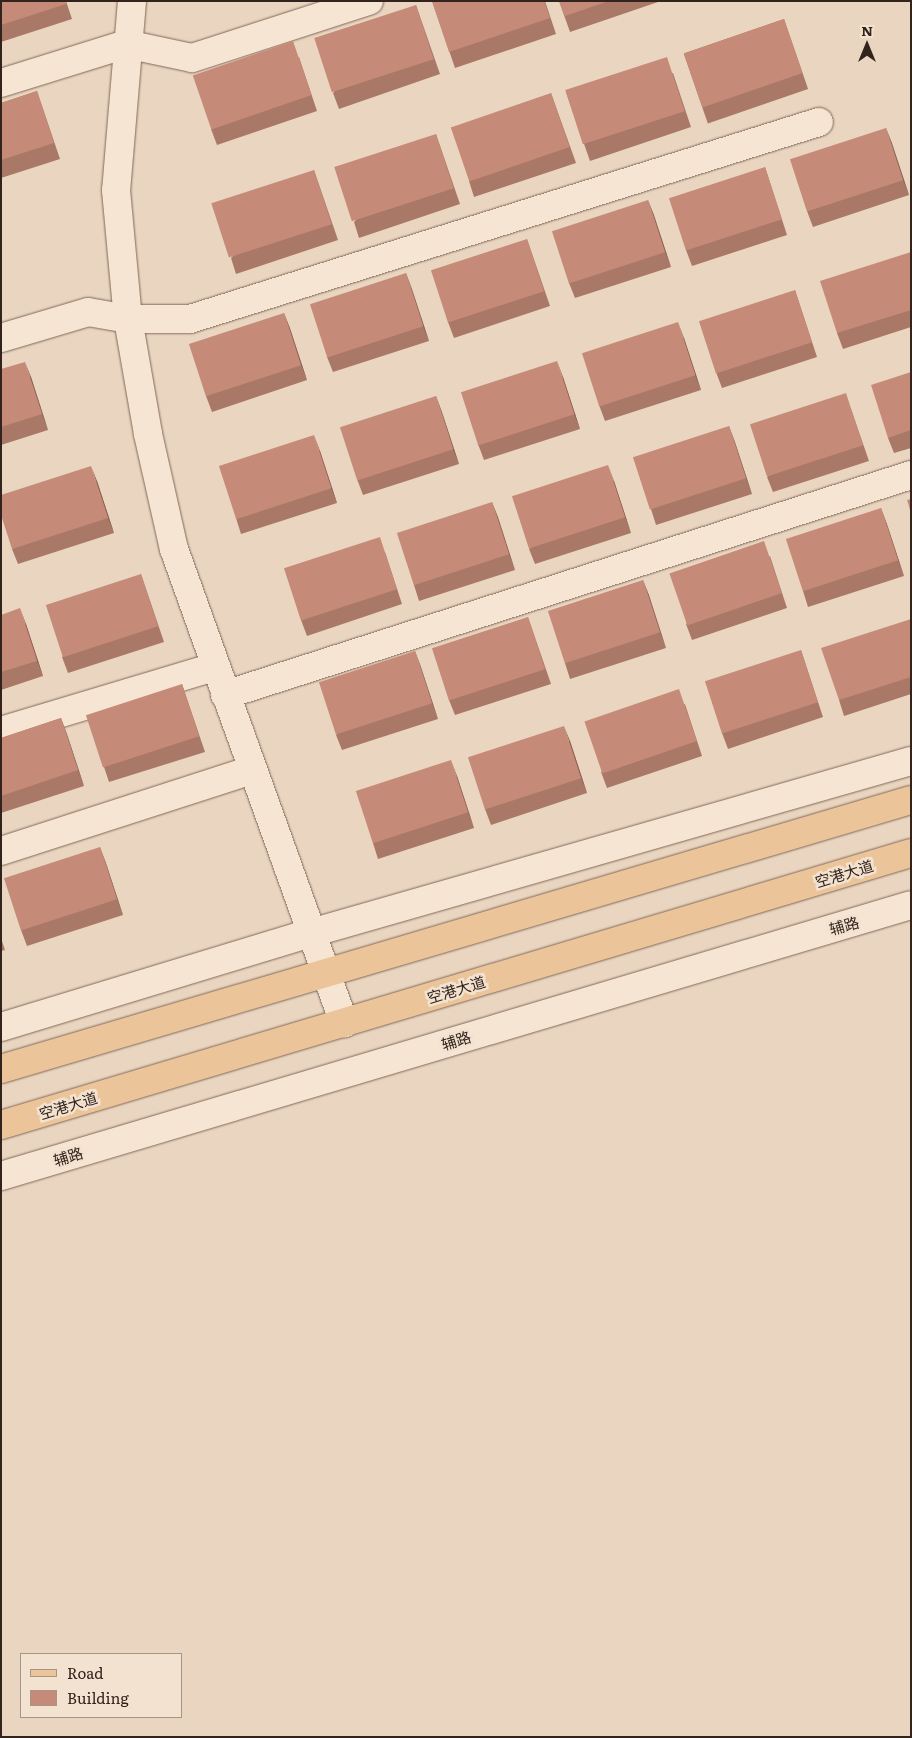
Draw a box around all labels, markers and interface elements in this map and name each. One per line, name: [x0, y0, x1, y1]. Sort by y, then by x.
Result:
north arrow: [842, 20, 892, 70]
text: N: [861, 20, 873, 40]
street label: 空港大道: [813, 856, 875, 890]
street label: 辅路: [827, 912, 861, 938]
street label: 空港大道: [425, 972, 487, 1006]
street label: 辅路: [439, 1027, 473, 1053]
street label: 空港大道: [37, 1088, 99, 1122]
street label: 辅路: [51, 1143, 85, 1169]
legend: [20, 1653, 182, 1718]
text: Road: [67, 1661, 103, 1684]
text: Building: [67, 1686, 129, 1709]

